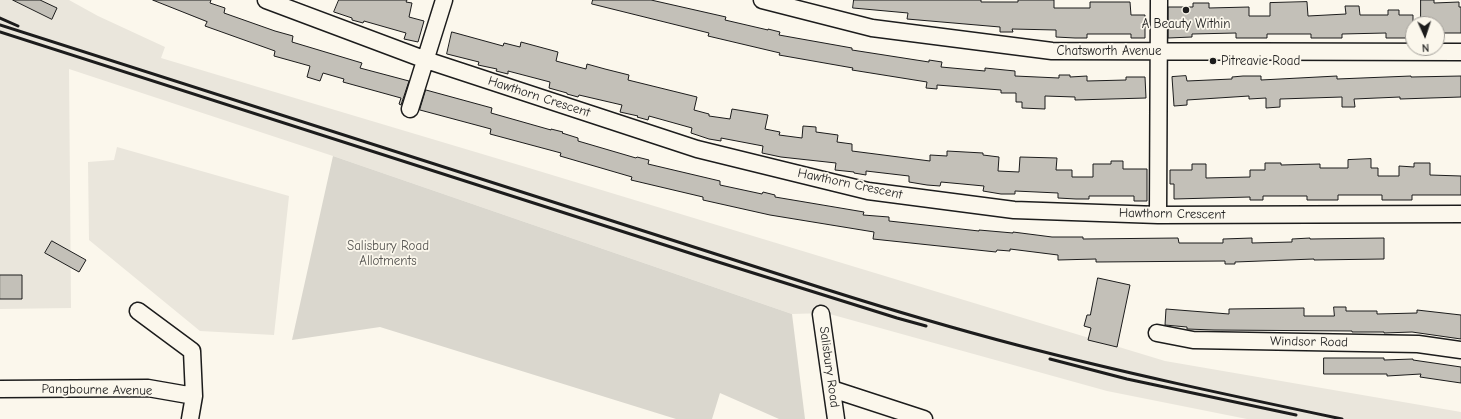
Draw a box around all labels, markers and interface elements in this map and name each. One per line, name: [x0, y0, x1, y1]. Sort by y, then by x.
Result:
marker: A Beauty Within: [1181, 5, 1191, 15]
place label: A Beauty Within: [1142, 16, 1230, 32]
north arrow: [1405, 16, 1445, 56]
text: N: [1422, 41, 1430, 54]
street label: Chatsworth Avenue: [1057, 43, 1161, 59]
place label: Pitreavie Road: [1221, 53, 1300, 69]
marker: Pitreavie Road: [1208, 56, 1218, 66]
street label: Hawthorn Crescent: [486, 73, 592, 121]
street label: Hawthorn Crescent: [796, 165, 904, 203]
street label: Hawthorn Crescent: [1119, 205, 1225, 223]
park label: Salisbury Road Allotments: [347, 238, 429, 269]
street label: Salisbury Road: [816, 325, 842, 409]
street label: Windsor Road: [1270, 334, 1348, 350]
street label: Pangbourne Avenue: [41, 381, 153, 399]

